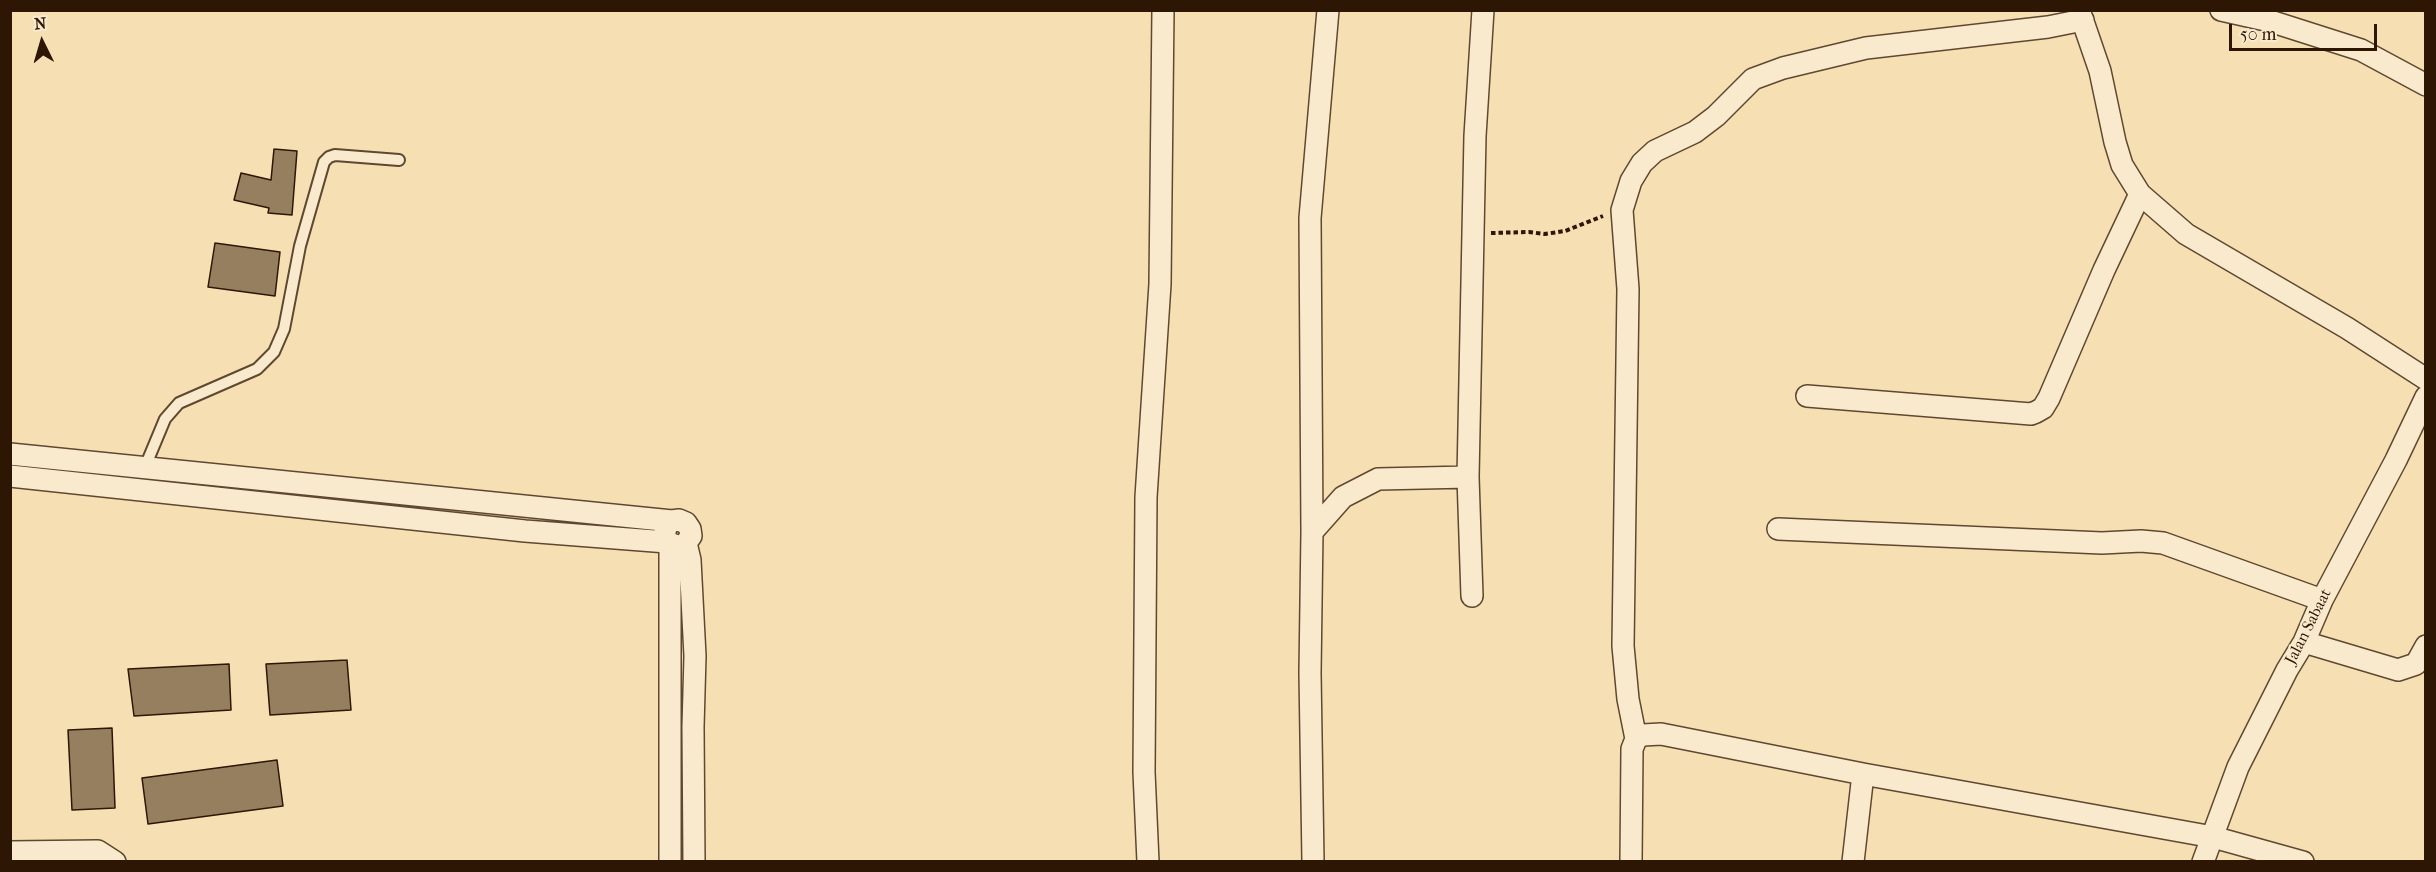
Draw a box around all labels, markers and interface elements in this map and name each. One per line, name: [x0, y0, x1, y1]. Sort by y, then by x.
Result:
north arrow: [12, 12, 72, 72]
scale bar: [2232, 12, 2380, 50]
text: N: [34, 14, 47, 34]
text: 50 m: [2240, 24, 2276, 45]
street label: Jalan Sabaat: [2282, 586, 2336, 668]

